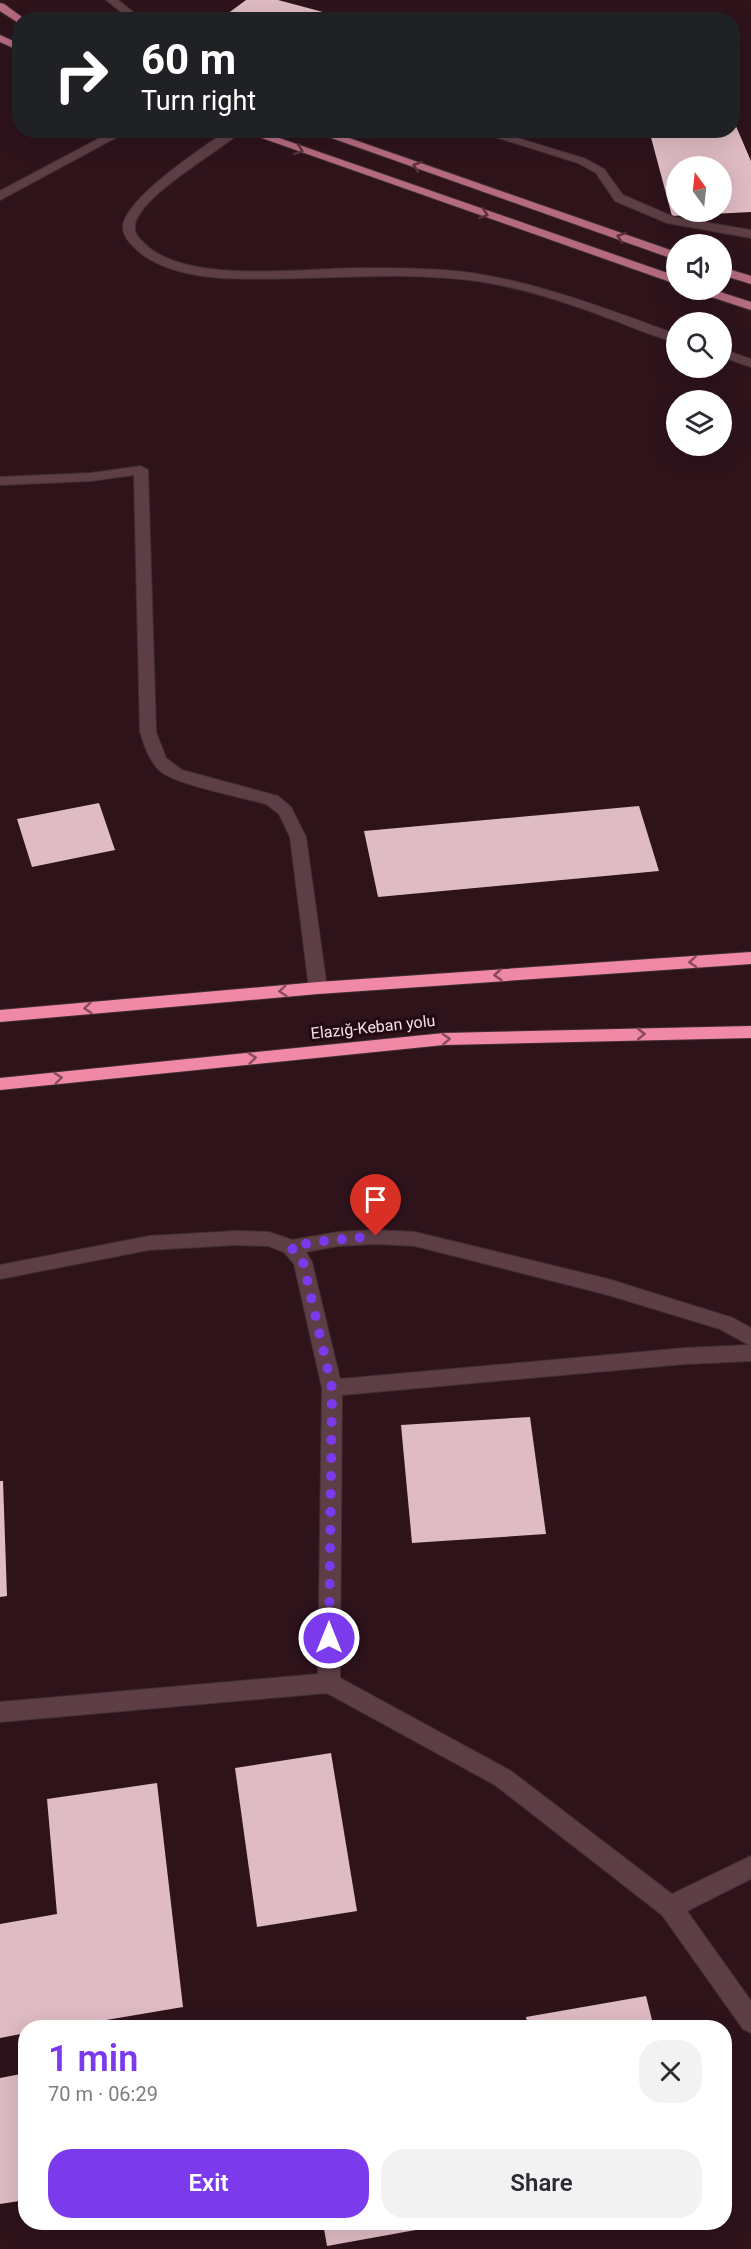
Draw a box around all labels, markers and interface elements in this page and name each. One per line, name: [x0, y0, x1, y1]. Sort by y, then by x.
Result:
text: 60 m: [141, 35, 236, 84]
icon: right: [42, 36, 120, 114]
text: Turn right: [141, 85, 256, 117]
one-way arrow: [294, 142, 304, 155]
north arrow: [666, 156, 732, 222]
map controls: [666, 156, 732, 456]
one-way arrow: [412, 161, 423, 174]
one-way arrow: [478, 206, 489, 219]
one-way arrow: [616, 231, 627, 244]
button: sound: [666, 234, 732, 300]
button: search: [666, 312, 732, 378]
button: layers: [666, 390, 732, 456]
one-way arrow: [688, 955, 697, 968]
one-way arrow: [494, 968, 503, 981]
one-way arrow: [278, 984, 287, 997]
one-way arrow: [84, 1001, 93, 1014]
street label: Elazığ-Keban yolu: [310, 1011, 436, 1043]
one-way arrow: [637, 1028, 646, 1040]
one-way arrow: [442, 1033, 451, 1046]
one-way arrow: [248, 1052, 257, 1065]
one-way arrow: [54, 1072, 63, 1085]
pin: [350, 1174, 401, 1236]
icon: arrive: [359, 1183, 392, 1216]
position arrow: [297, 1606, 361, 1670]
text: 1 min: [48, 2038, 138, 2080]
button: close: [639, 2040, 702, 2103]
text: 70 m · 06:29: [48, 2082, 158, 2106]
button: Exit: [48, 2149, 369, 2218]
button: Share: [381, 2149, 702, 2218]

